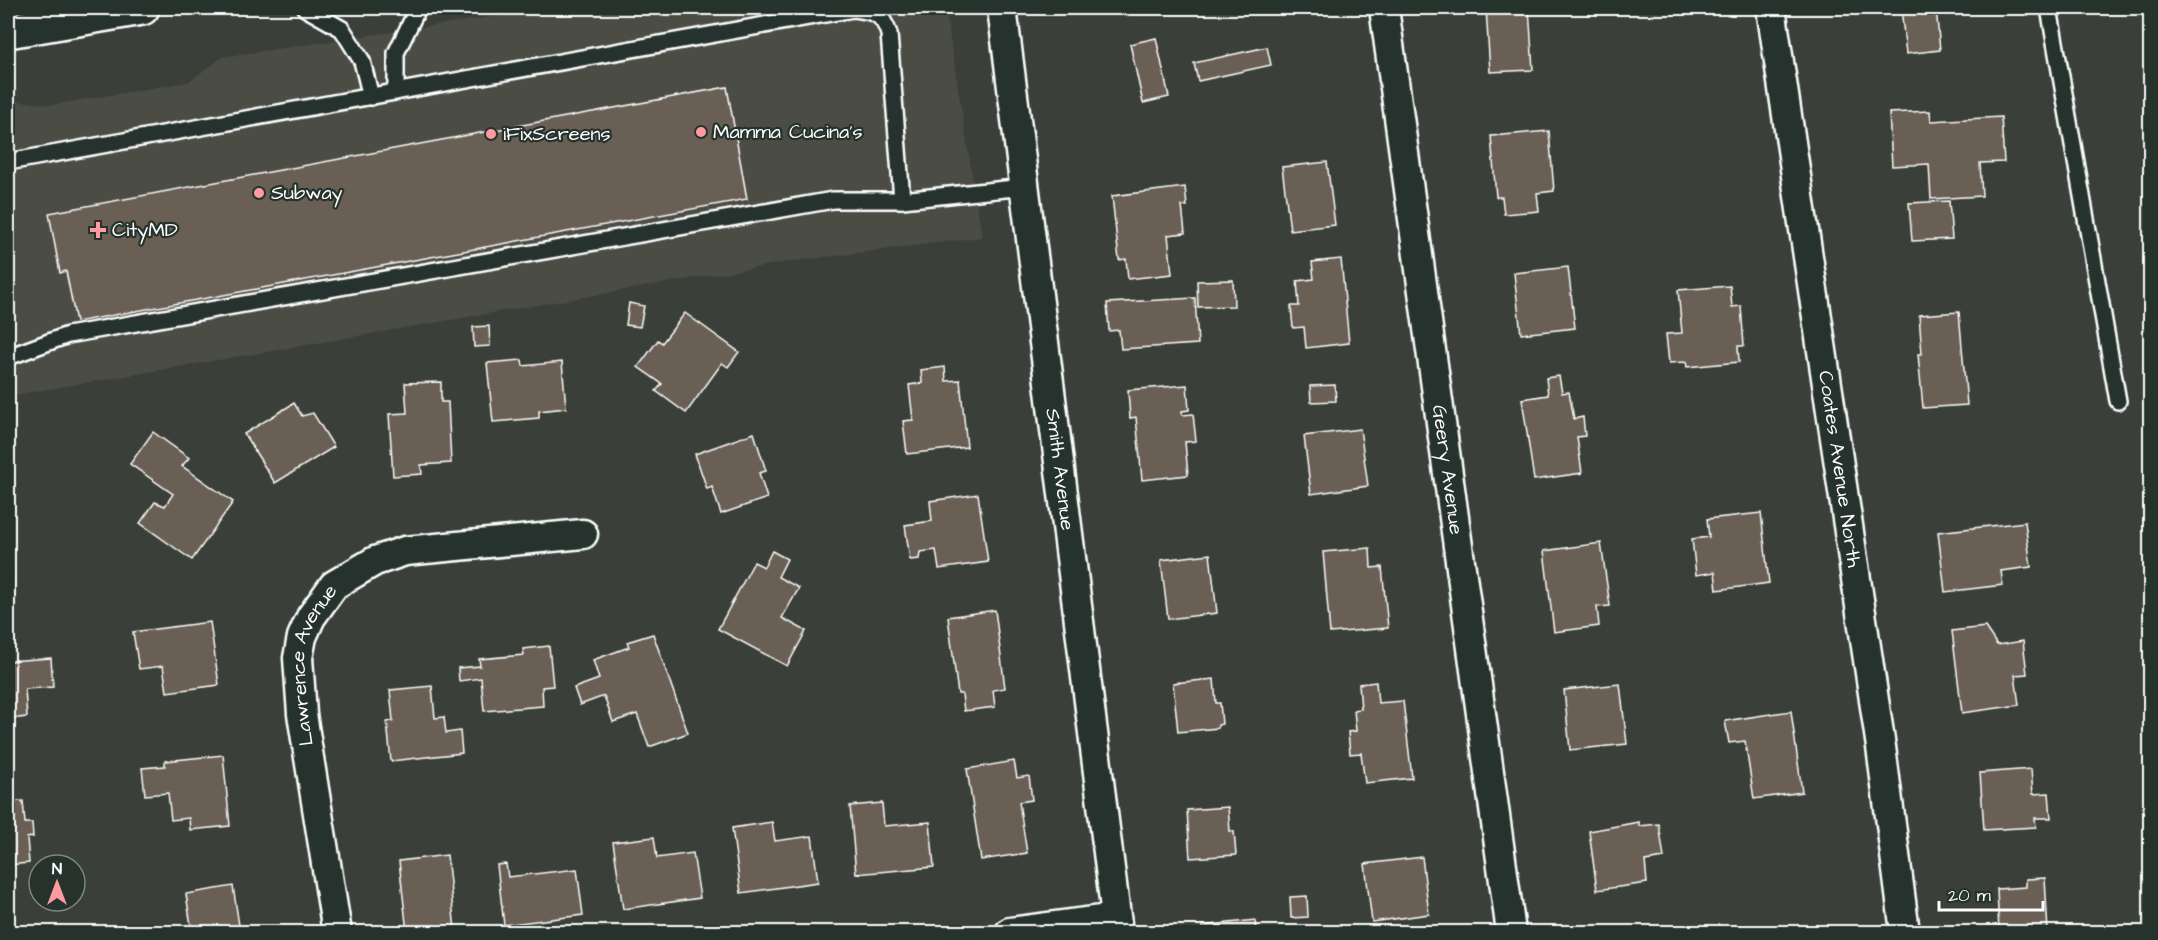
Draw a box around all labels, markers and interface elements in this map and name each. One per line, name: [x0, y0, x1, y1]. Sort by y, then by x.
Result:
place label: Mamma Cucina's: [713, 118, 863, 146]
place label: iFixScreens: [503, 120, 611, 148]
marker: Mamma Cucina's: [694, 125, 708, 139]
marker: iFixScreens: [484, 127, 498, 141]
place label: Subway: [271, 179, 343, 208]
marker: Subway: [252, 186, 266, 200]
place label: CityMD: [112, 216, 178, 245]
marker: CityMD: [89, 221, 107, 239]
street label: Coates Avenue North: [1811, 369, 1868, 569]
street label: Geery Avenue: [1425, 403, 1470, 536]
street label: Smith Avenue: [1038, 407, 1081, 532]
street label: Lawrence Avenue: [284, 579, 344, 748]
north arrow: [27, 853, 87, 913]
text: N: [52, 858, 62, 880]
scale bar: [1939, 874, 2042, 912]
text: 20 m: [1948, 883, 1991, 908]

